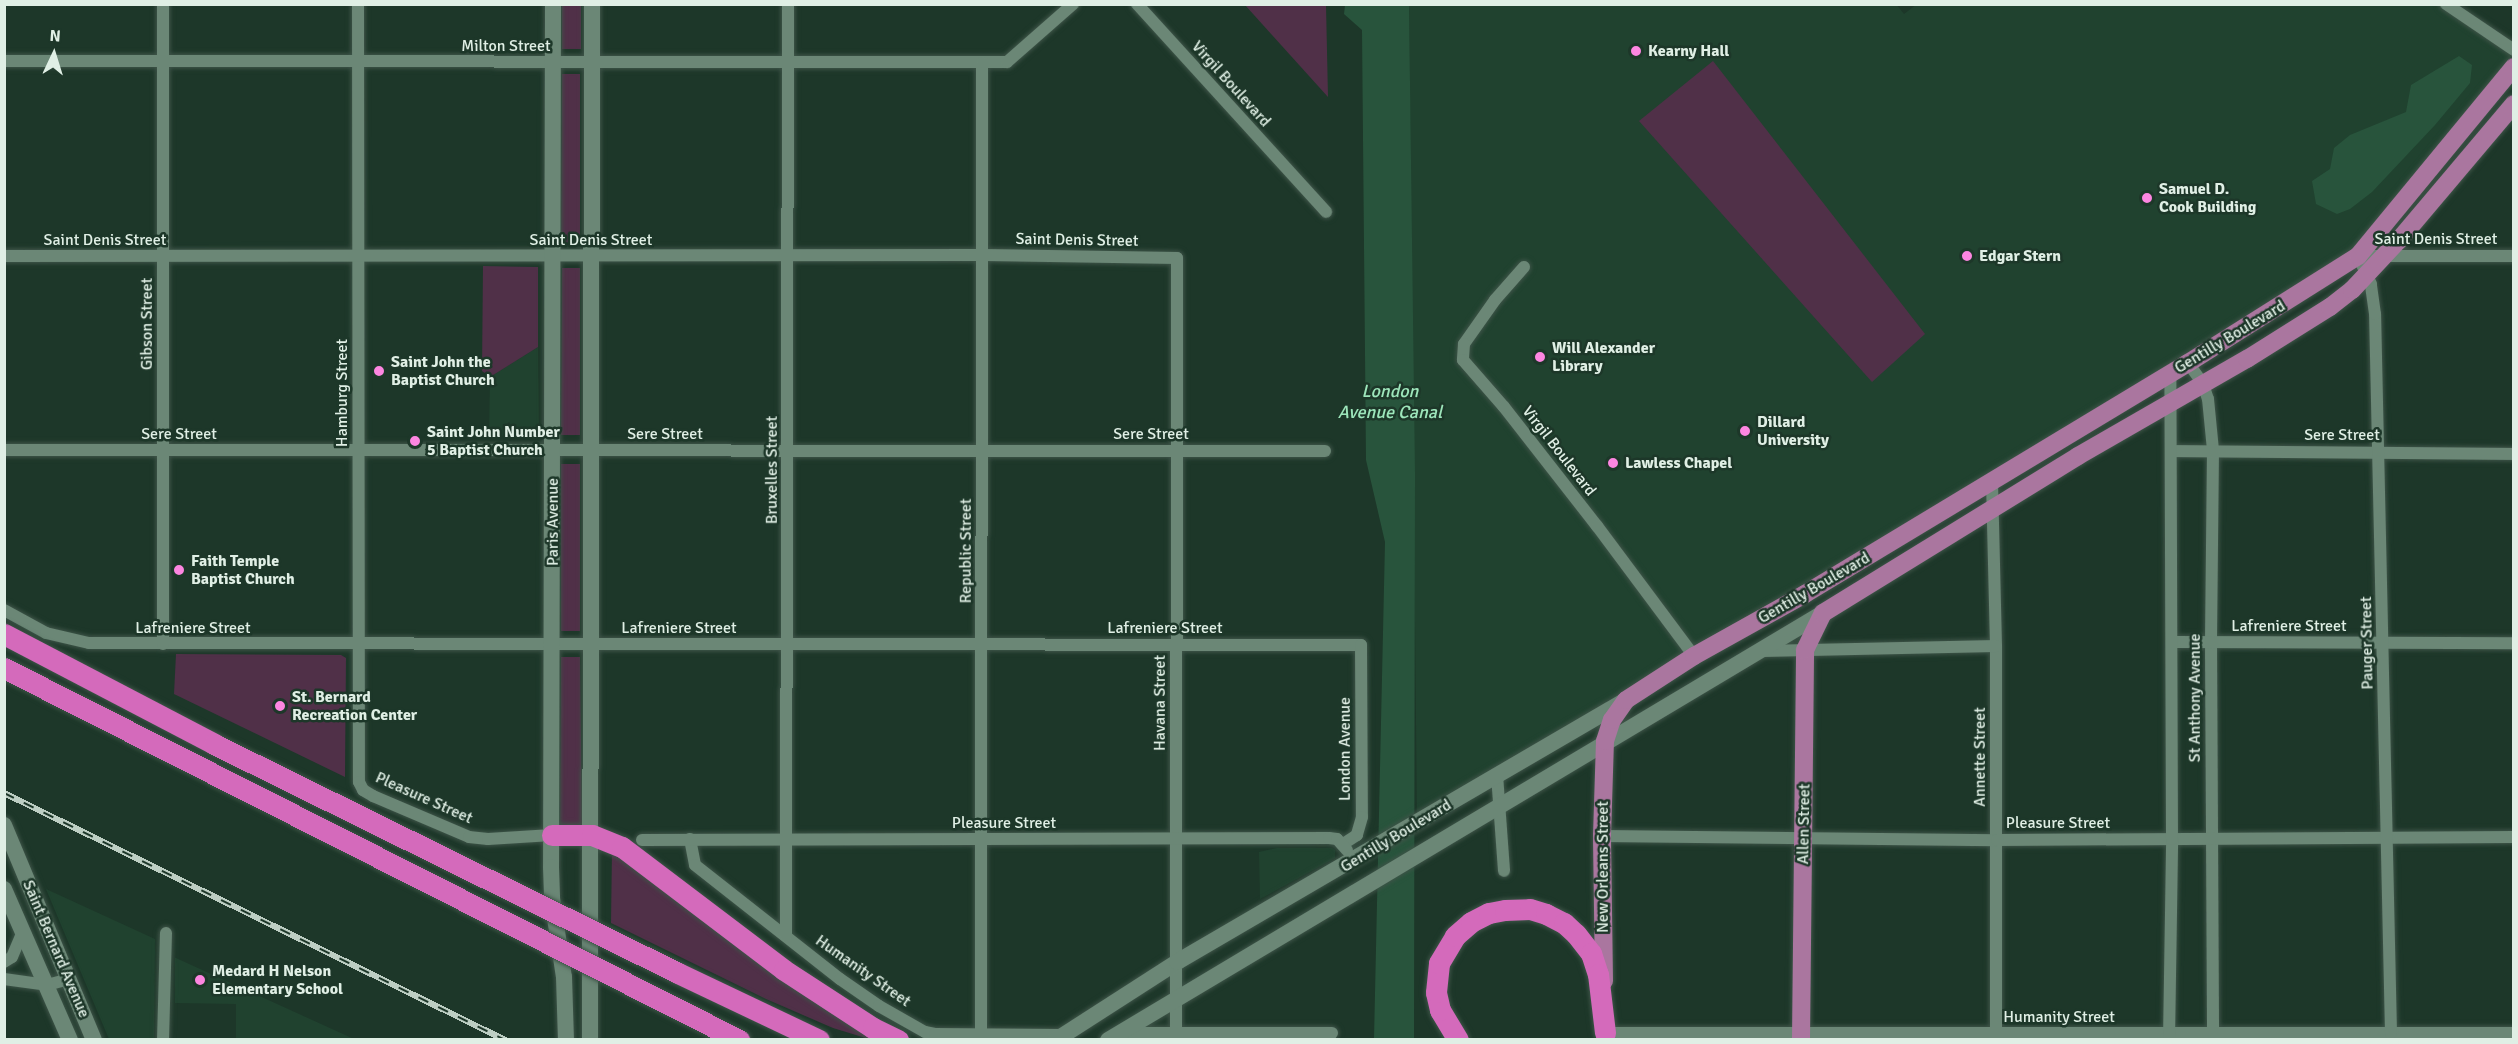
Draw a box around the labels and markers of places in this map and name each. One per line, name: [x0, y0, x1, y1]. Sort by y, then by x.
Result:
place label: Kearny Hall: [1648, 41, 1729, 61]
marker: Kearny Hall: [1629, 44, 1643, 58]
place label: Samuel D. Cook Building: [2159, 179, 2256, 217]
marker: Samuel D. Cook Building: [2140, 191, 2154, 205]
place label: Edgar Stern: [1979, 246, 2061, 266]
marker: Edgar Stern: [1960, 249, 1974, 263]
place label: Will Alexander Library: [1552, 338, 1655, 376]
marker: Will Alexander Library: [1533, 350, 1547, 364]
place label: Saint John the Baptist Church: [391, 352, 495, 390]
marker: Saint John the Baptist Church: [372, 364, 386, 378]
place label: Dillard University: [1757, 412, 1829, 450]
place label: Saint John Number 5 Baptist Church: [427, 422, 560, 460]
marker: Dillard University: [1738, 424, 1752, 438]
marker: Saint John Number 5 Baptist Church: [408, 434, 422, 448]
place label: Lawless Chapel: [1625, 453, 1732, 473]
marker: Lawless Chapel: [1606, 456, 1620, 470]
place label: Faith Temple Baptist Church: [191, 551, 295, 589]
marker: Faith Temple Baptist Church: [172, 563, 186, 577]
place label: St. Bernard Recreation Center: [292, 687, 417, 725]
marker: St. Bernard Recreation Center: [273, 699, 287, 713]
place label: Medard H Nelson Elementary School: [212, 961, 343, 999]
marker: Medard H Nelson Elementary School: [193, 973, 207, 987]

